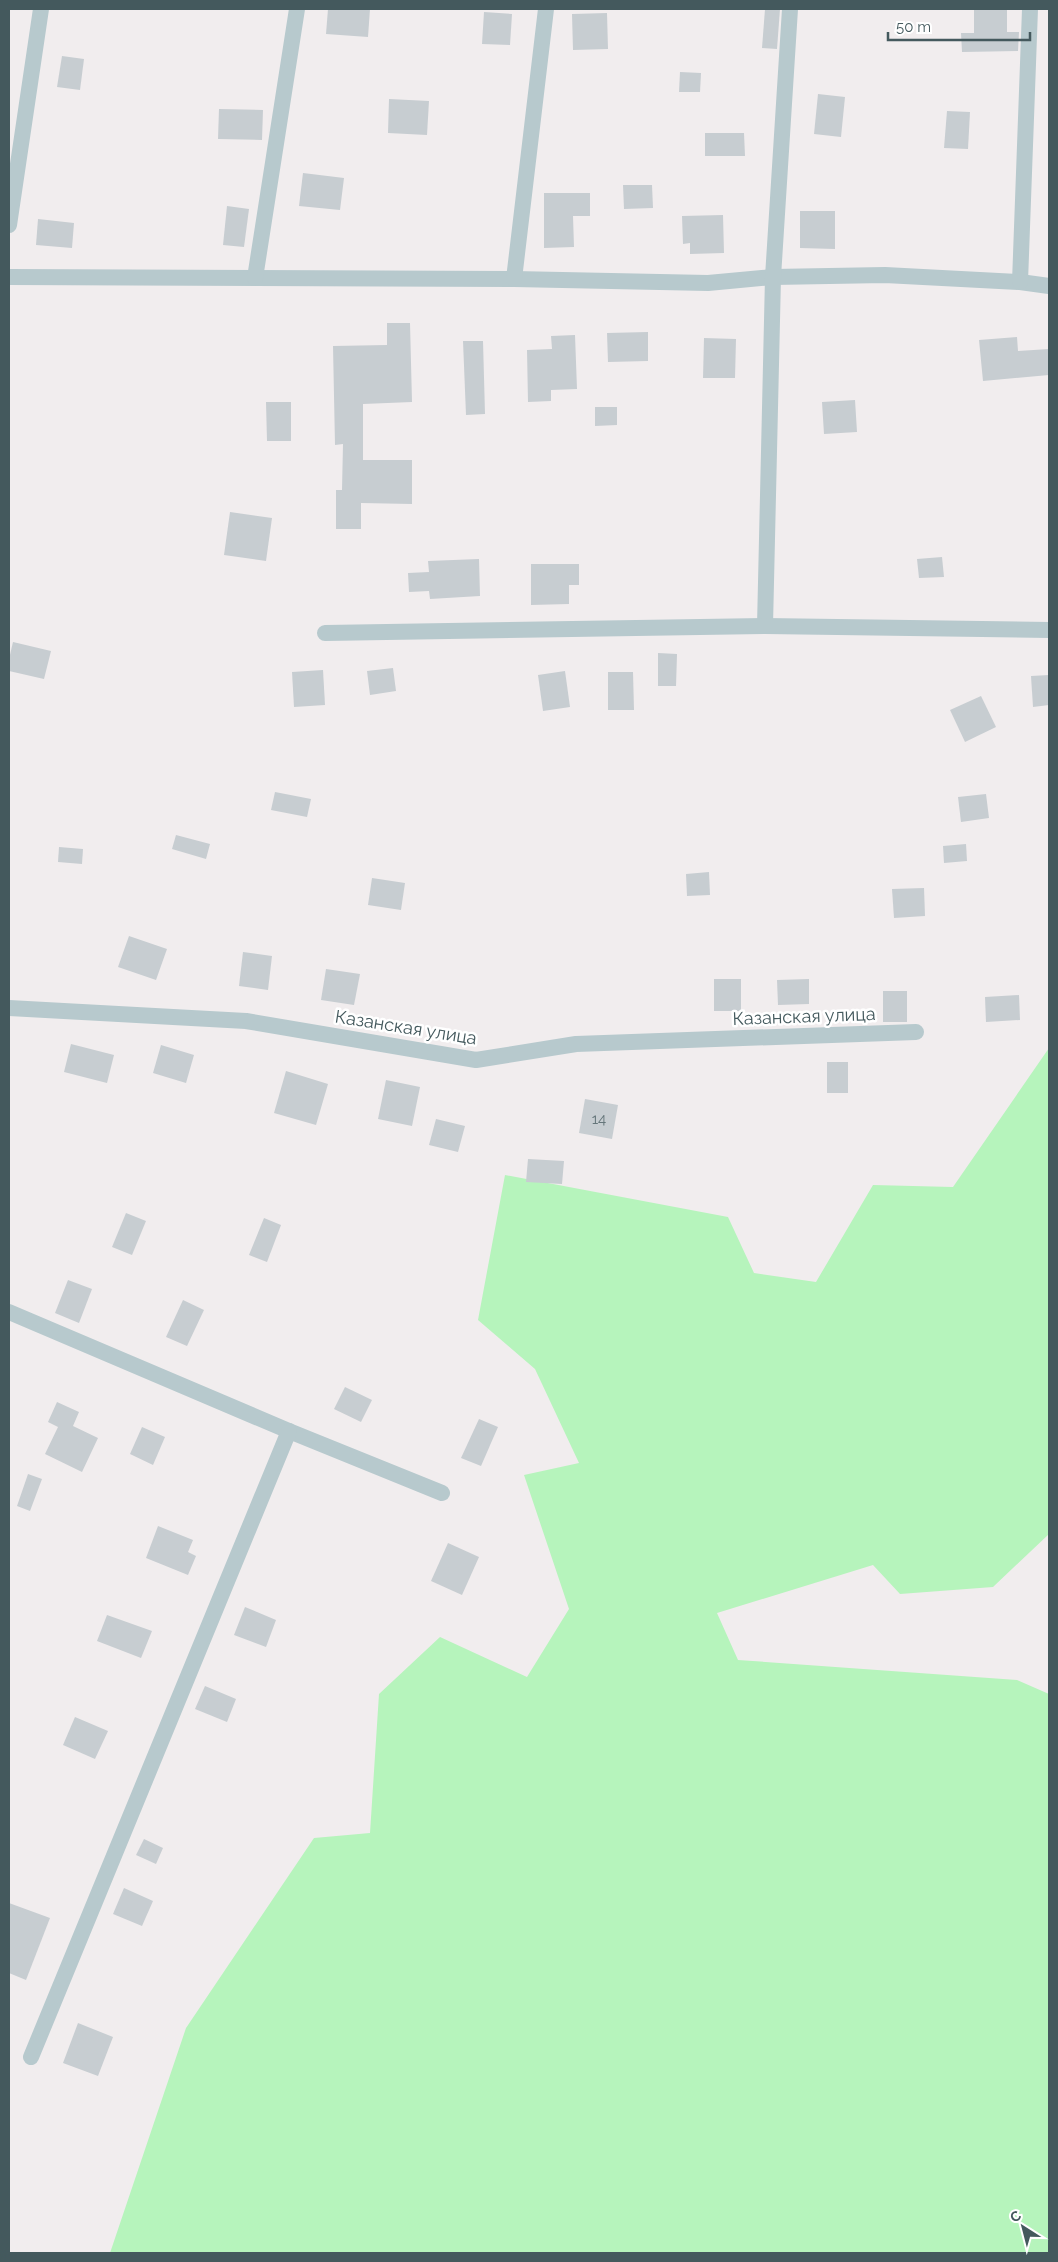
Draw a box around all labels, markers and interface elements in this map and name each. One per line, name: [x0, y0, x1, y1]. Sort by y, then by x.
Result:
scale bar: [888, 10, 1030, 42]
text: 50 m: [896, 18, 931, 36]
street label: Казанская улица: [732, 1003, 876, 1029]
street label: Казанская улица: [334, 1005, 478, 1049]
house number: 14: [592, 1110, 606, 1128]
north arrow: [998, 2202, 1048, 2252]
text: С: [1007, 2207, 1024, 2226]

